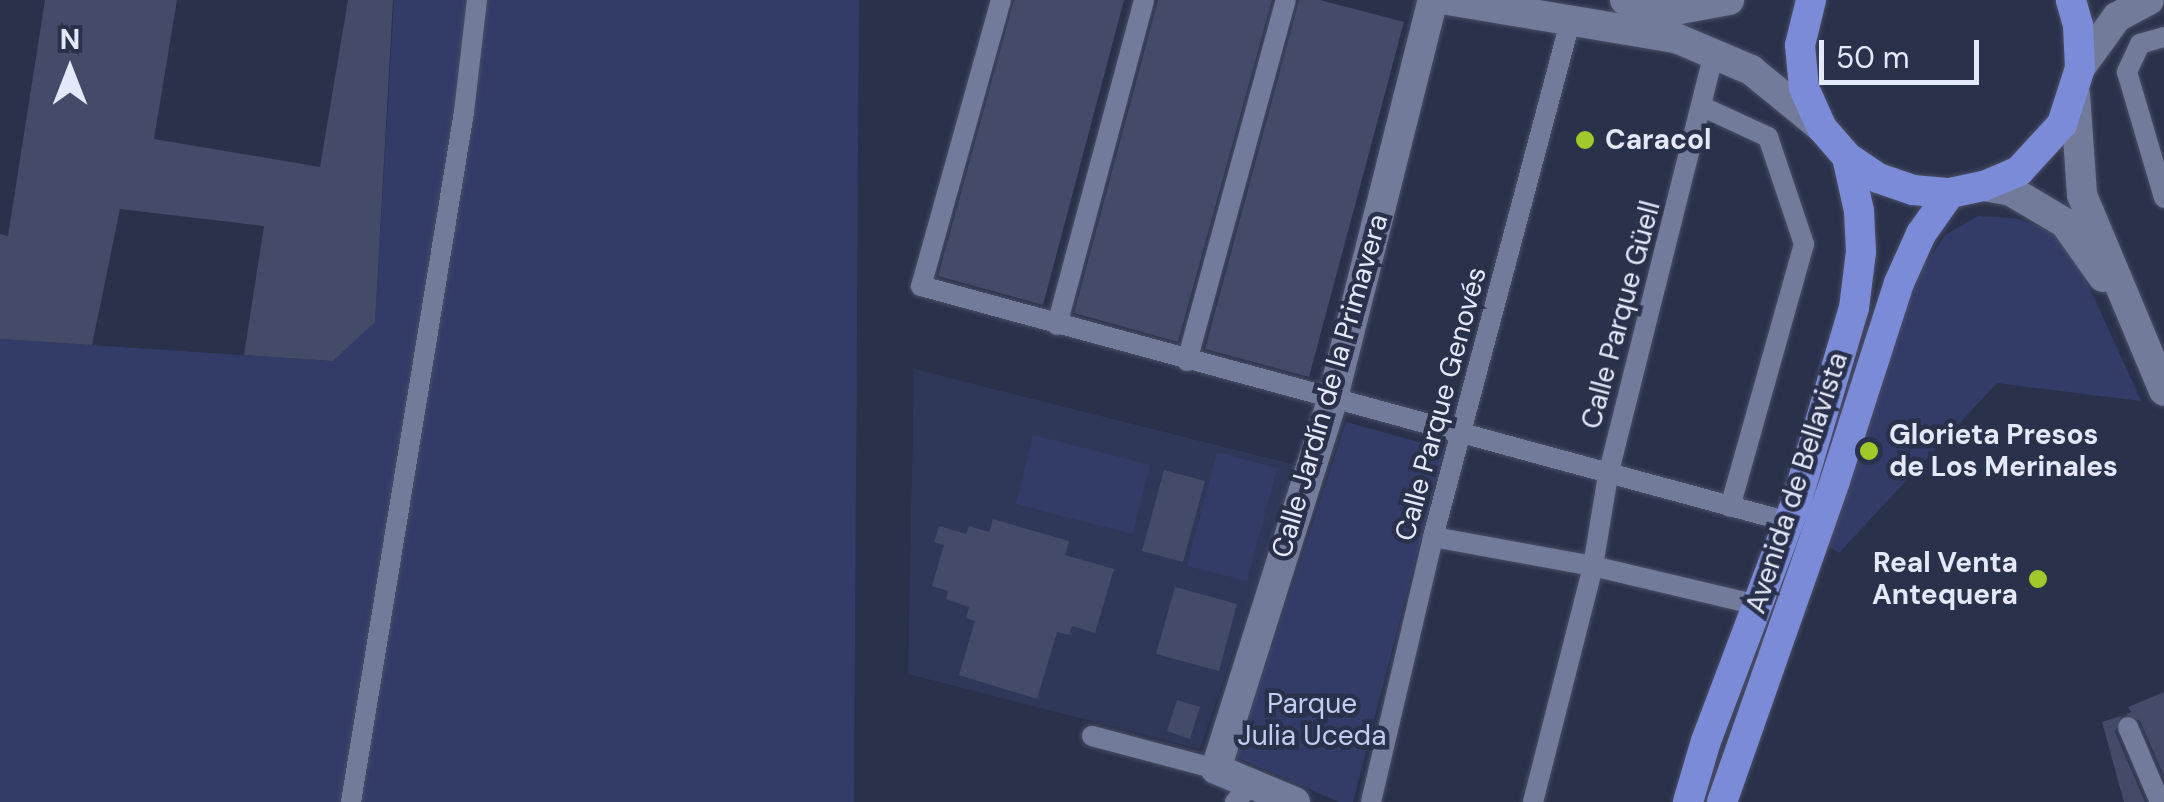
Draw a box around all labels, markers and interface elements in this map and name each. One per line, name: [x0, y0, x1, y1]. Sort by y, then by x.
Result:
north arrow: [20, 20, 120, 120]
scale bar: [1824, 20, 1984, 82]
text: N: [60, 21, 80, 58]
text: 50 m: [1836, 38, 1910, 77]
place label: Caracol: [1605, 123, 1711, 157]
marker: Caracol: [1574, 129, 1596, 151]
street label: Calle Parque Güell: [1574, 197, 1668, 433]
street label: Calle Jardín de la Primavera: [1265, 210, 1395, 562]
street label: Calle Parque Genovés: [1388, 264, 1494, 544]
street label: Avenida de Bellavista: [1739, 348, 1855, 618]
place label: Glorieta Presos de Los Merinales: [1889, 418, 2118, 484]
marker: Glorieta Presos de Los Merinales: [1858, 440, 1880, 462]
place label: Real Venta Antequera: [1872, 546, 2018, 612]
marker: Real Venta Antequera: [2027, 568, 2049, 590]
park label: Parque Julia Uceda: [1238, 687, 1386, 753]

